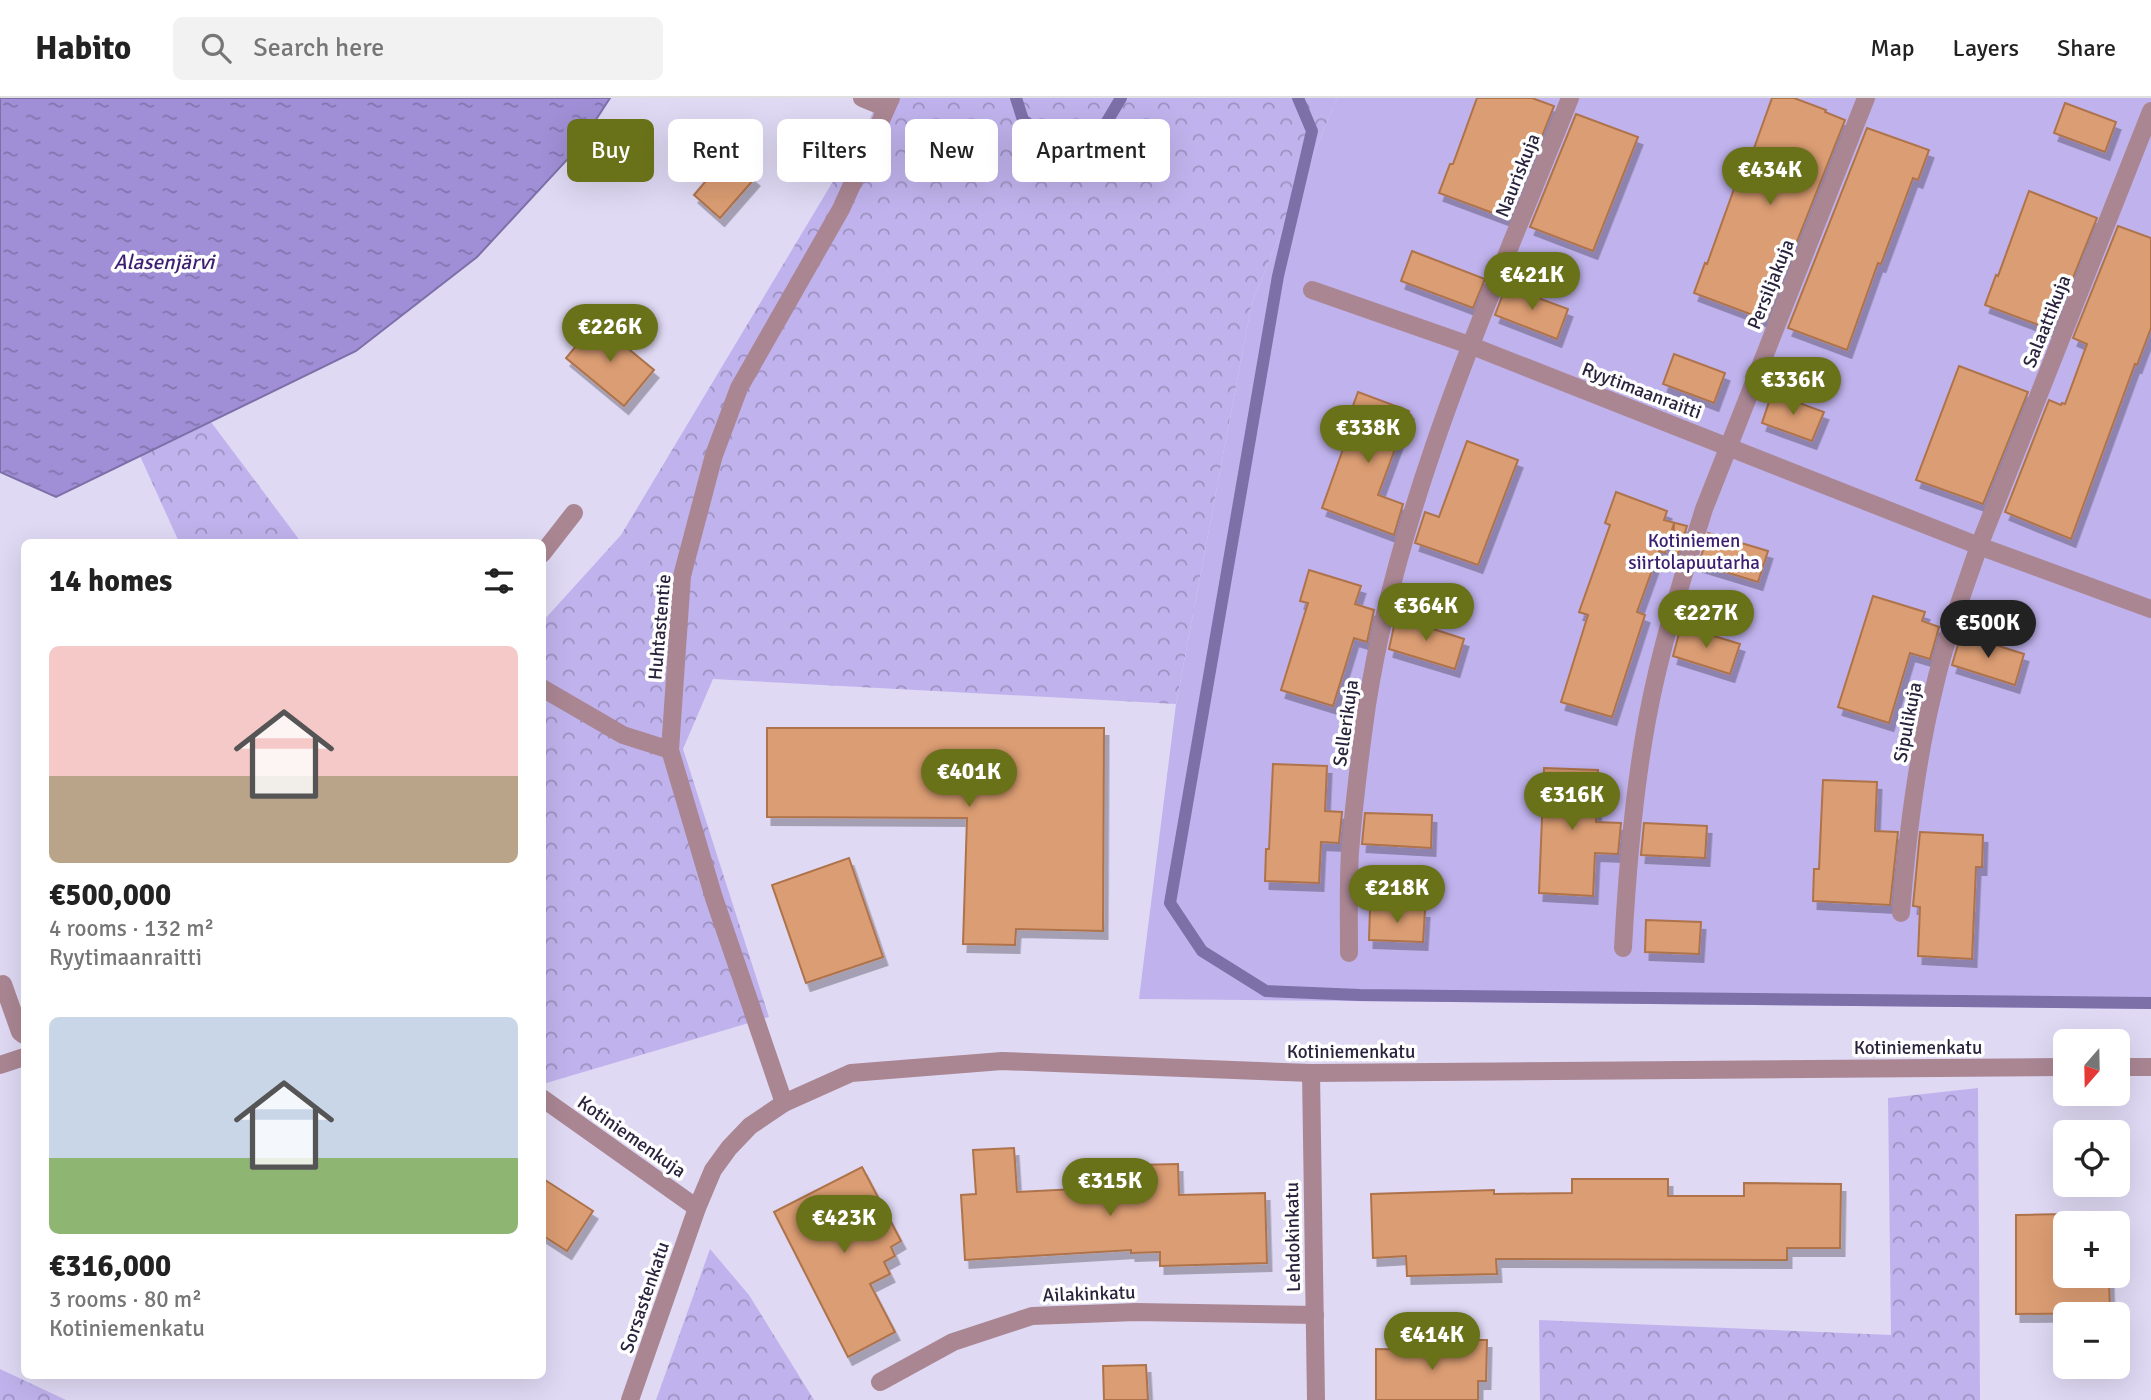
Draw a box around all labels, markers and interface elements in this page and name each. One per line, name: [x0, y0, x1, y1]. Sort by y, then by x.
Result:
search box: [173, 17, 663, 80]
text: Habito: [35, 28, 131, 69]
icon: search: [197, 29, 235, 67]
text: Search here: [253, 32, 384, 64]
text: Map: [1870, 33, 1915, 63]
text: Layers: [1953, 33, 2019, 63]
text: Share: [2057, 33, 2116, 63]
chip: Buy: [567, 119, 654, 182]
chip: Rent: [668, 119, 763, 182]
chip: Filters: [777, 119, 891, 182]
chip: New: [905, 119, 998, 182]
chip: Apartment: [1012, 119, 1170, 182]
street label: Nauriskuja: [1490, 130, 1546, 221]
pin: €434K: [1721, 148, 1819, 207]
text: €434K: [1738, 155, 1802, 184]
street label: Persiljakuja: [1742, 236, 1800, 333]
water label: Alasenjärvi: [114, 249, 216, 275]
pin: €421K: [1483, 252, 1581, 312]
text: €421K: [1500, 260, 1564, 289]
street label: Salaattikuja: [2017, 271, 2076, 371]
pin: €226K: [561, 304, 659, 364]
text: €226K: [578, 312, 642, 341]
street label: Ryytimaanraitti: [1578, 357, 1705, 425]
pin: €336K: [1744, 358, 1842, 417]
text: €336K: [1761, 365, 1825, 394]
pin: €338K: [1319, 406, 1417, 465]
text: €338K: [1336, 413, 1400, 442]
park label: Kotiniemen siirtolapuutarha: [1628, 529, 1760, 575]
icon: filters: [480, 562, 518, 600]
text: 14 homes: [49, 563, 172, 600]
street label: Huhtastentie: [643, 573, 677, 681]
pin: €364K: [1377, 584, 1475, 643]
pin: €227K: [1657, 590, 1755, 650]
text: €364K: [1394, 591, 1458, 620]
text: €227K: [1674, 598, 1738, 627]
pin: €500K: [1939, 601, 2037, 660]
text: €500K: [1956, 608, 2020, 637]
street label: Sellerikuja: [1328, 678, 1364, 768]
street label: Sipulikuja: [1888, 680, 1928, 764]
icon: home: [221, 691, 347, 817]
pin: €401K: [920, 750, 1018, 809]
text: €401K: [937, 757, 1001, 786]
pin: €316K: [1523, 772, 1621, 832]
text: €316K: [1540, 780, 1604, 809]
pin: €218K: [1348, 866, 1446, 925]
text: €218K: [1365, 873, 1429, 902]
text: €500,000: [49, 877, 171, 914]
text: 4 rooms · 132 m²: [49, 914, 214, 943]
text: Ryytimaanraitti: [49, 943, 202, 972]
north arrow: [2053, 1029, 2130, 1106]
map controls: [2053, 1029, 2130, 1379]
street label: Kotiniemenkatu: [1854, 1036, 1982, 1060]
street label: Kotiniemenkatu: [1287, 1040, 1415, 1064]
icon: home: [221, 1062, 347, 1188]
street label: Kotiniemenkuja: [572, 1091, 690, 1183]
button: locate: [2053, 1120, 2130, 1197]
pin: €315K: [1061, 1158, 1159, 1218]
text: €315K: [1078, 1166, 1142, 1195]
street label: Lehdokinkatu: [1280, 1182, 1306, 1292]
pin: €423K: [795, 1196, 893, 1255]
text: €423K: [812, 1203, 876, 1232]
button: +: [2053, 1211, 2130, 1288]
street label: Sorsastenkatu: [615, 1239, 675, 1356]
text: €316,000: [49, 1248, 171, 1285]
street label: Ailakinkatu: [1042, 1280, 1136, 1308]
text: 3 rooms · 80 m²: [49, 1285, 202, 1314]
button: −: [2053, 1302, 2130, 1379]
pin: €414K: [1383, 1312, 1481, 1372]
text: Kotiniemenkatu: [49, 1314, 205, 1343]
text: €414K: [1400, 1320, 1464, 1349]

